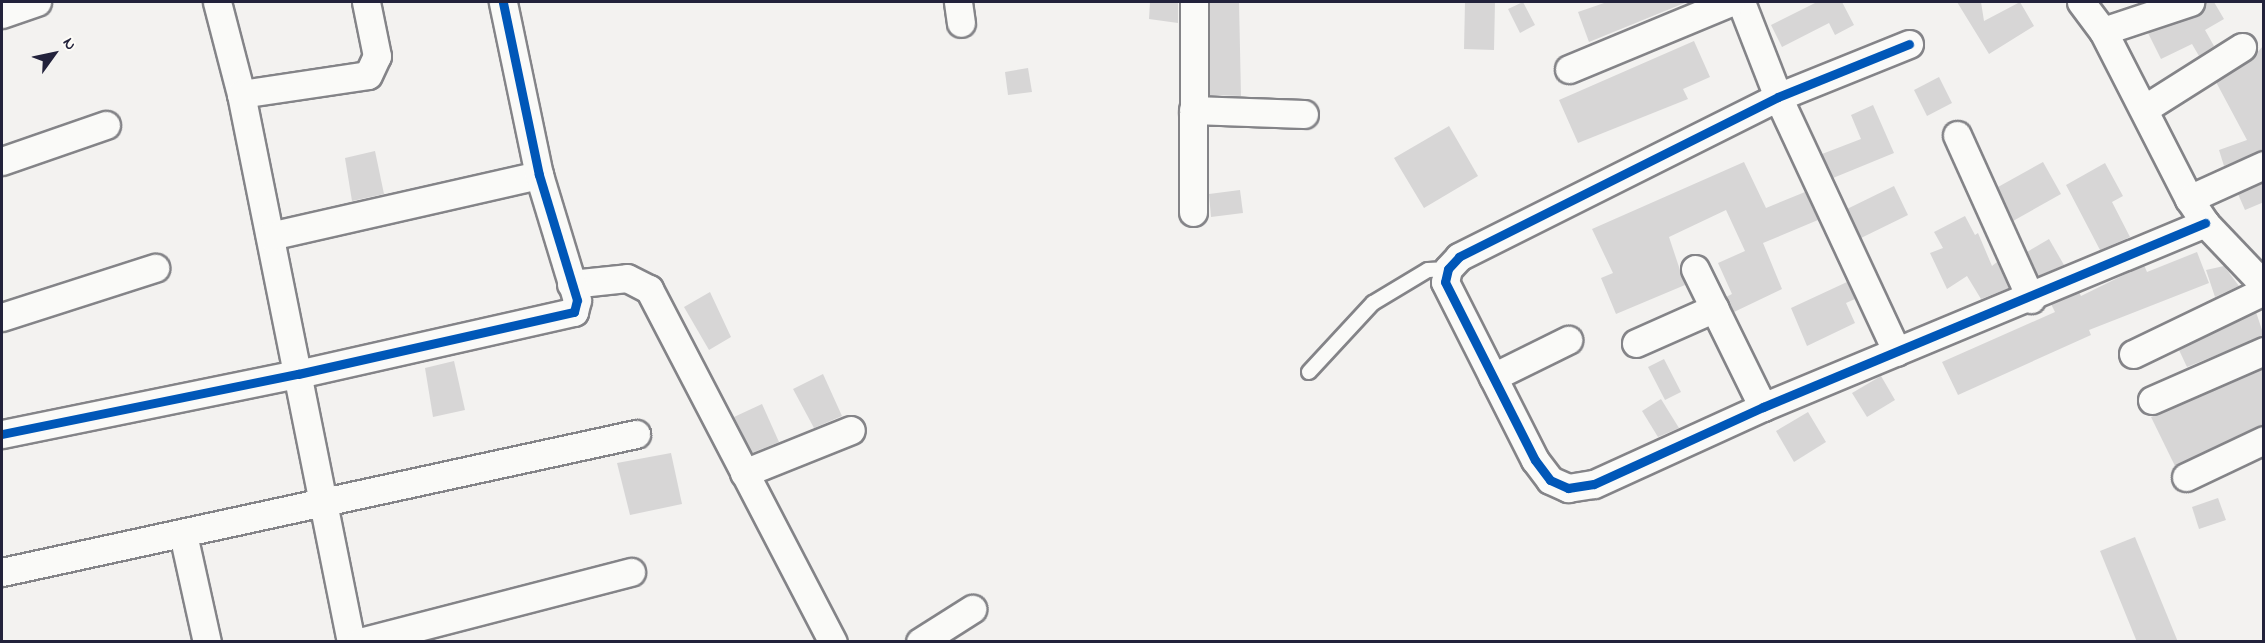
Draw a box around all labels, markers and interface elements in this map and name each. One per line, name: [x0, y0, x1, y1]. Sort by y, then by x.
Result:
north arrow: [24, 24, 84, 84]
text: N: [56, 33, 82, 55]

